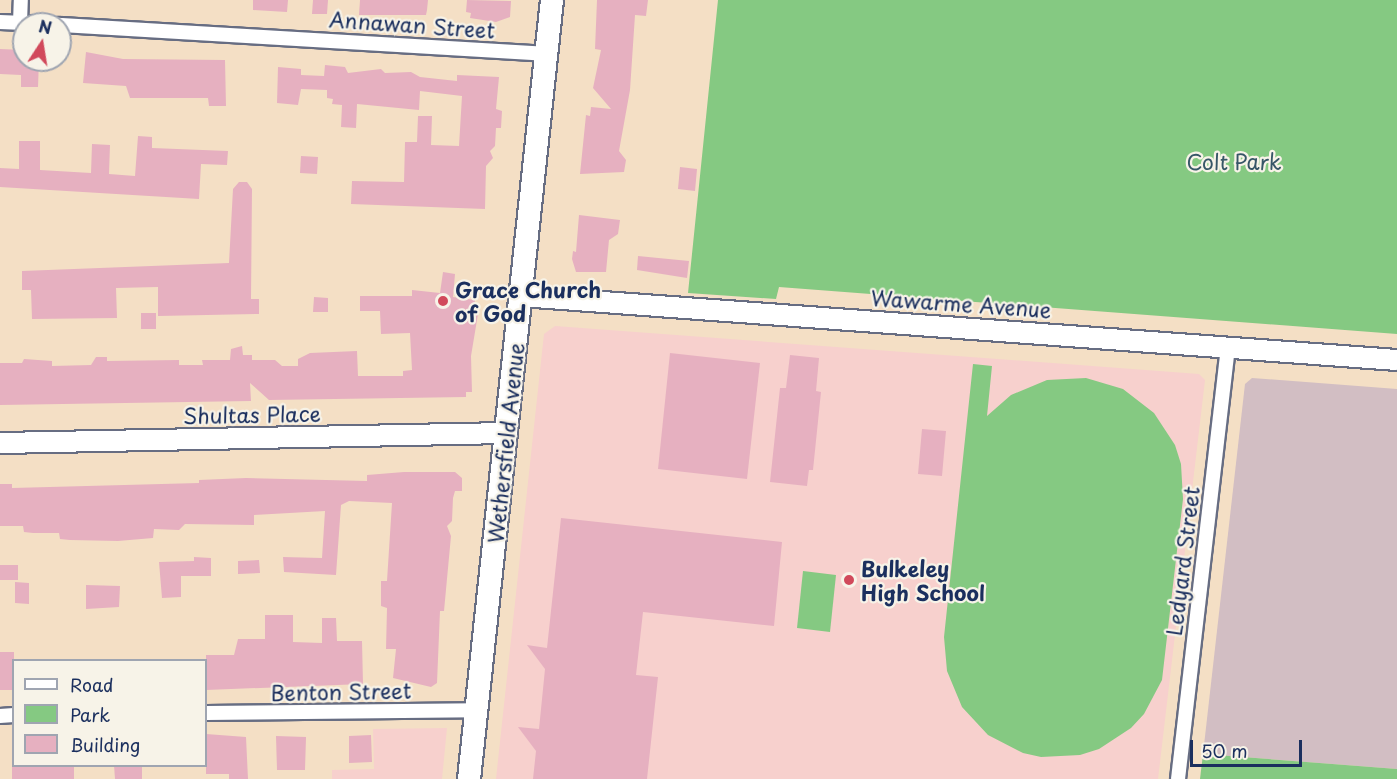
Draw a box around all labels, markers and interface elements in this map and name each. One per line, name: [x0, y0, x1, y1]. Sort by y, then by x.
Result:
street label: Annawan Street: [328, 6, 496, 42]
north arrow: [12, 12, 72, 72]
text: N: [37, 13, 54, 39]
park label: Colt Park: [1186, 148, 1282, 174]
place label: Grace Church of God: [455, 276, 602, 326]
street label: Wawarme Avenue: [869, 284, 1053, 322]
marker: Grace Church of God: [436, 294, 450, 308]
street label: Wethersfield Avenue: [482, 341, 528, 545]
street label: Shultas Place: [183, 400, 321, 428]
street label: Ledyard Street: [1160, 484, 1204, 638]
place label: Bulkeley High School: [861, 555, 986, 605]
marker: Bulkeley High School: [842, 573, 856, 587]
legend: [12, 659, 207, 767]
text: Road: [70, 671, 114, 698]
street label: Benton Street: [271, 677, 411, 705]
text: Park: [70, 701, 110, 728]
scale bar: [1193, 728, 1306, 766]
text: Building: [70, 731, 140, 758]
text: 50 m: [1201, 737, 1248, 764]

